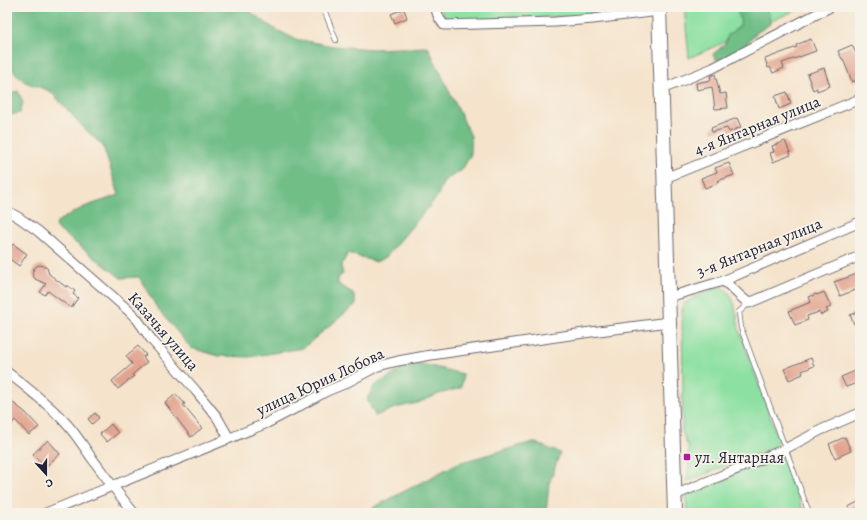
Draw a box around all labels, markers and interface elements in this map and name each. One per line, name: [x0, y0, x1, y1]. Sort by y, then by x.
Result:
street label: 4-я Янтарная улица: [691, 90, 824, 161]
street label: 3-я Янтарная улица: [693, 212, 826, 283]
street label: Казачья улица: [123, 287, 204, 376]
street label: улица Юрия Лобова: [252, 342, 388, 422]
place label: ул. Янтарная: [694, 447, 784, 469]
marker: ул. Янтарная: [682, 452, 692, 462]
north arrow: [26, 454, 66, 494]
text: С: [43, 475, 55, 491]

